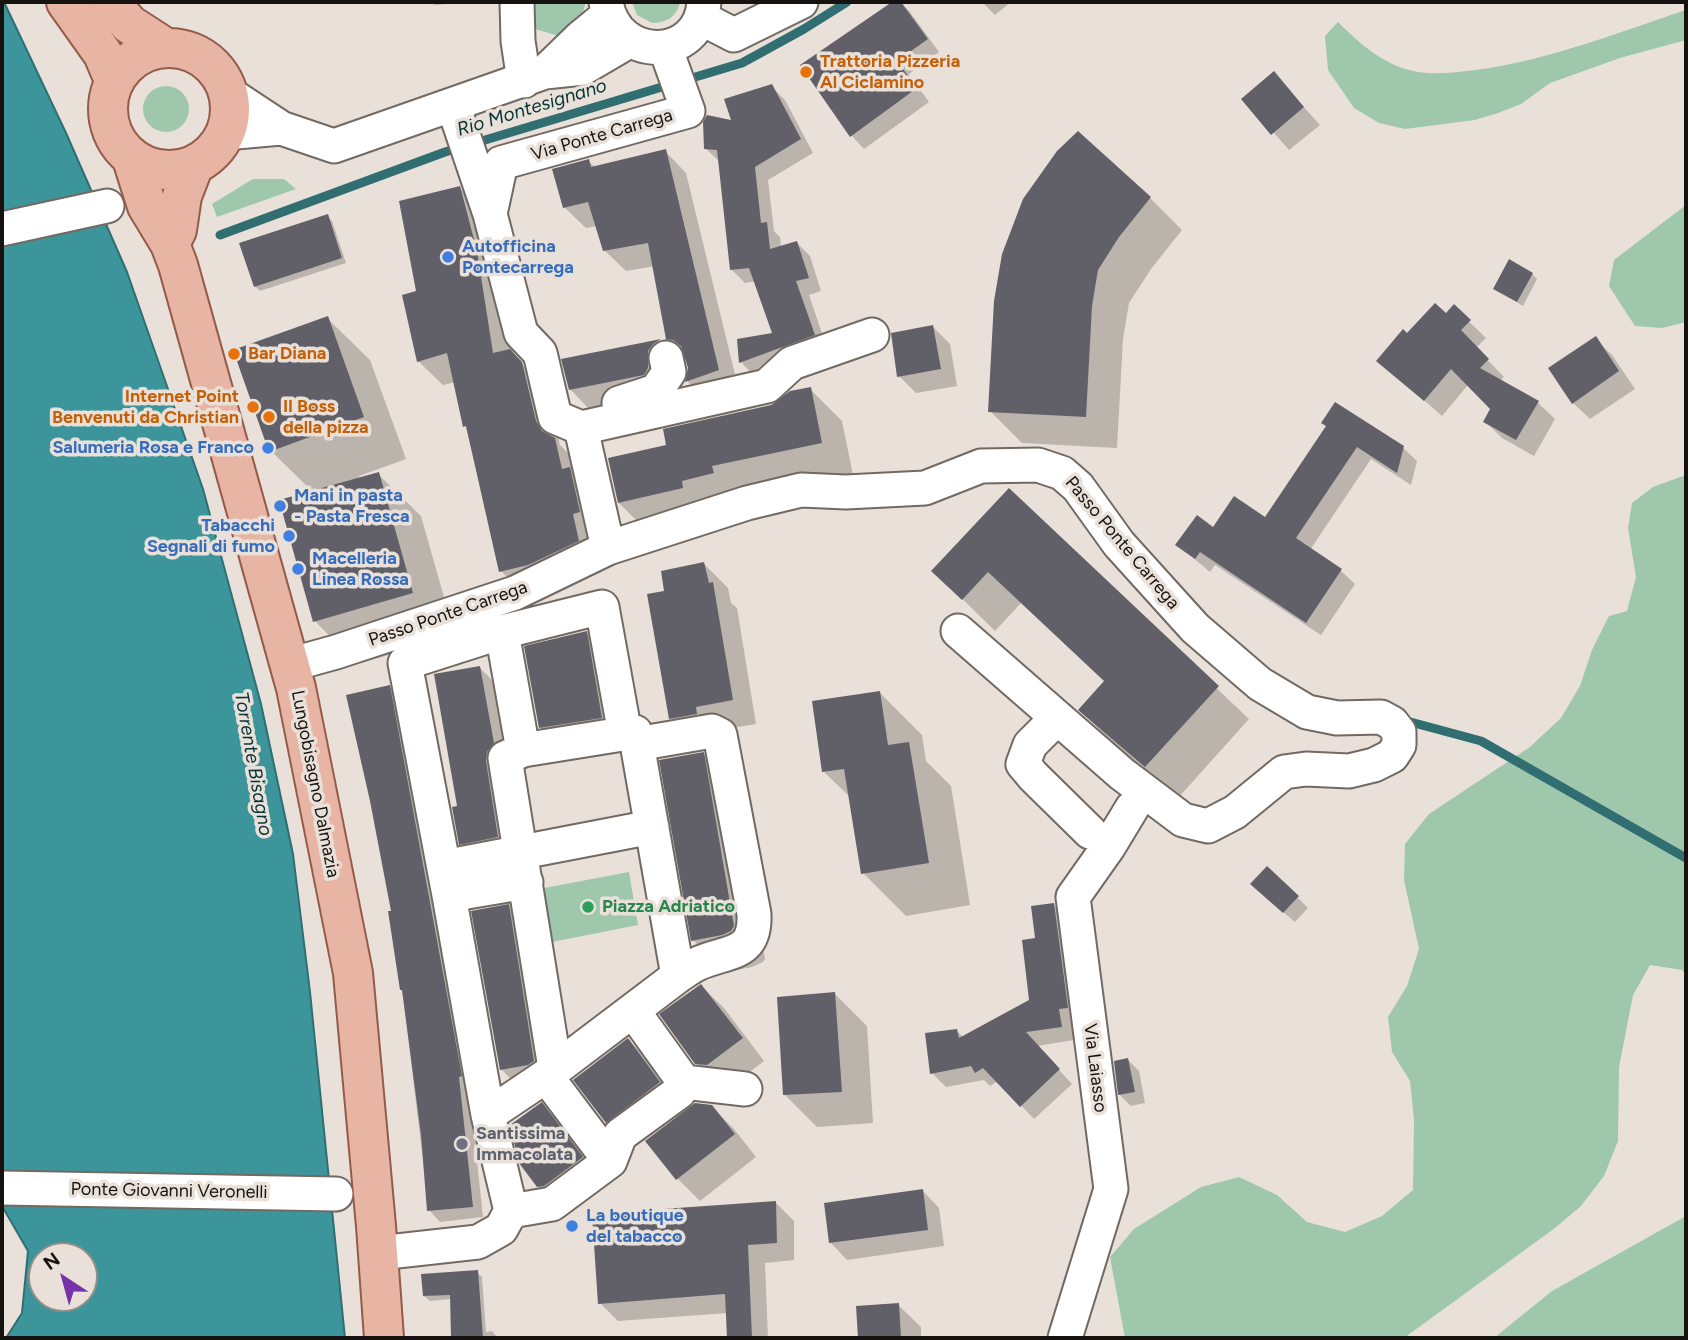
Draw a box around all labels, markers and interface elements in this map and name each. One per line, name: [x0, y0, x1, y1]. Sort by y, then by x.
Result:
place label: Trattoria Pizzeria Al Ciclamino: [820, 51, 960, 94]
marker: Trattoria Pizzeria Al Ciclamino: [798, 64, 814, 80]
water label: Rio Montesignano: [454, 74, 610, 142]
street label: Via Ponte Carrega: [529, 105, 675, 165]
place label: Autofficina Pontecarrega: [462, 236, 574, 278]
marker: Autofficina Pontecarrega: [440, 249, 456, 265]
place label: Bar Diana: [248, 343, 326, 365]
marker: Bar Diana: [226, 346, 242, 362]
place label: Internet Point Benvenuti da Christian: [52, 386, 239, 428]
place label: Il Boss della pizza: [283, 396, 369, 438]
marker: Internet Point Benvenuti da Christian: [245, 399, 261, 415]
marker: Il Boss della pizza: [261, 409, 277, 425]
place label: Salumeria Rosa e Franco: [52, 437, 254, 459]
marker: Salumeria Rosa e Franco: [260, 440, 276, 456]
street label: Passo Ponte Carrega: [1060, 472, 1184, 614]
place label: Mani in pasta - Pasta Fresca: [294, 485, 410, 528]
marker: Mani in pasta - Pasta Fresca: [272, 498, 288, 514]
place label: Tabacchi Segnali di fumo: [147, 515, 275, 558]
marker: Tabacchi Segnali di fumo: [281, 528, 297, 544]
place label: Macelleria Linea Rossa: [312, 548, 409, 590]
marker: Macelleria Linea Rossa: [290, 561, 306, 577]
street label: Passo Ponte Carrega: [366, 577, 530, 651]
street label: Lungobisagno Dalmazia: [286, 688, 344, 880]
water label: Torrente Bisagno: [229, 690, 277, 838]
place label: Piazza Adriatico: [602, 896, 735, 918]
marker: Piazza Adriatico: [580, 899, 596, 915]
street label: Via Laiasso: [1079, 1022, 1111, 1114]
place label: Santissima Immacolata: [476, 1123, 573, 1166]
marker: Santissima Immacolata: [454, 1136, 470, 1152]
street label: Ponte Giovanni Veronelli: [70, 1178, 268, 1204]
place label: La boutique del tabacco: [586, 1205, 684, 1248]
marker: La boutique del tabacco: [564, 1218, 580, 1234]
north arrow: [28, 1242, 98, 1312]
text: N: [39, 1248, 64, 1275]

